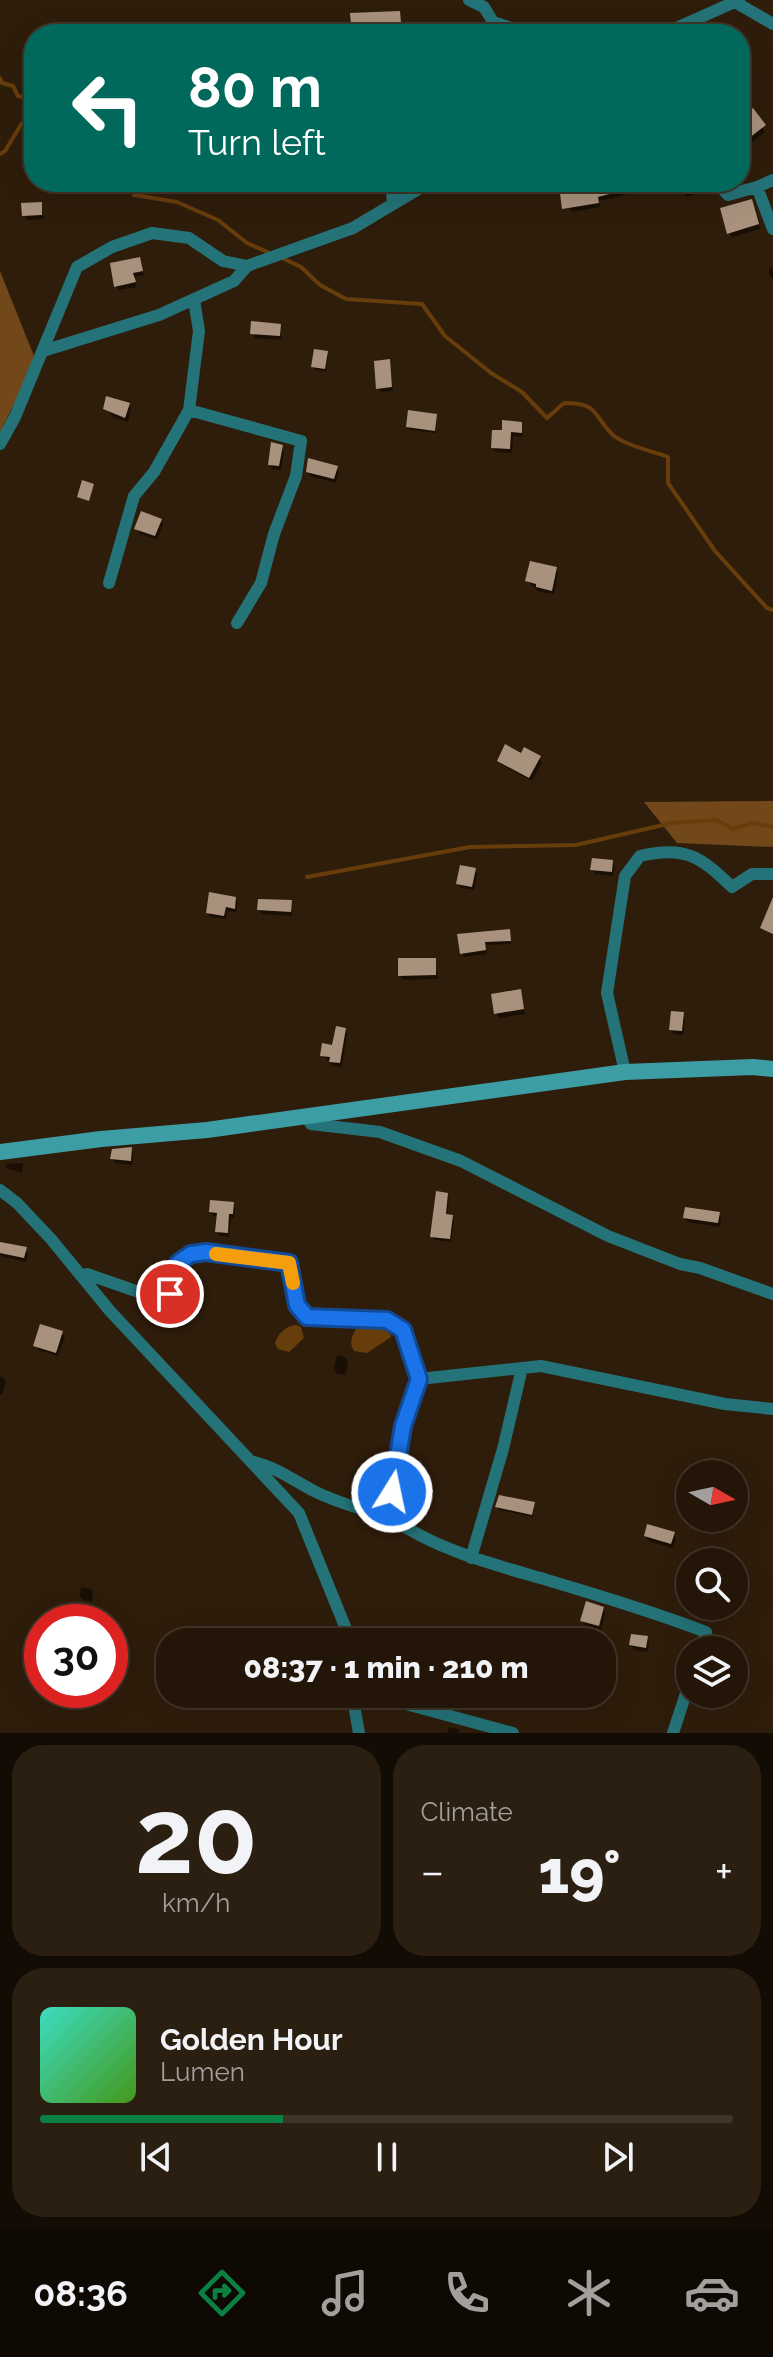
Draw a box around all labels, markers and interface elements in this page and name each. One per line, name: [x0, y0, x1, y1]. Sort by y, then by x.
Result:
text: 80 m: [188, 54, 322, 120]
icon: left: [56, 56, 160, 160]
text: Turn left: [188, 121, 326, 163]
pin: [136, 1260, 204, 1328]
icon: arrive: [148, 1272, 192, 1316]
position arrow: [350, 1450, 434, 1534]
north arrow: [676, 1460, 748, 1532]
map controls: [676, 1460, 748, 1708]
button: search: [676, 1548, 748, 1620]
speed limit sign: 30: [24, 1604, 128, 1708]
button: layers: [676, 1636, 748, 1708]
text: 08:37 · 1 min · 210 m: [244, 1650, 528, 1685]
text: 20: [135, 1775, 258, 1897]
text: Climate: [421, 1797, 513, 1827]
text: 19°: [538, 1837, 621, 1907]
text: −: [421, 1846, 444, 1897]
text: +: [715, 1846, 733, 1897]
text: km/h: [162, 1888, 231, 1918]
text: Golden Hour: [160, 2022, 343, 2057]
text: Lumen: [160, 2057, 245, 2087]
icon: previous: [134, 2135, 178, 2179]
icon: pause: [365, 2135, 409, 2179]
icon: next: [596, 2135, 640, 2179]
icon: directions: [194, 2265, 250, 2321]
icon: music: [317, 2265, 373, 2321]
icon: phone: [439, 2265, 495, 2321]
icon: climate: [561, 2265, 617, 2321]
icon: car: [684, 2265, 740, 2321]
text: 08:36: [33, 2272, 128, 2314]

